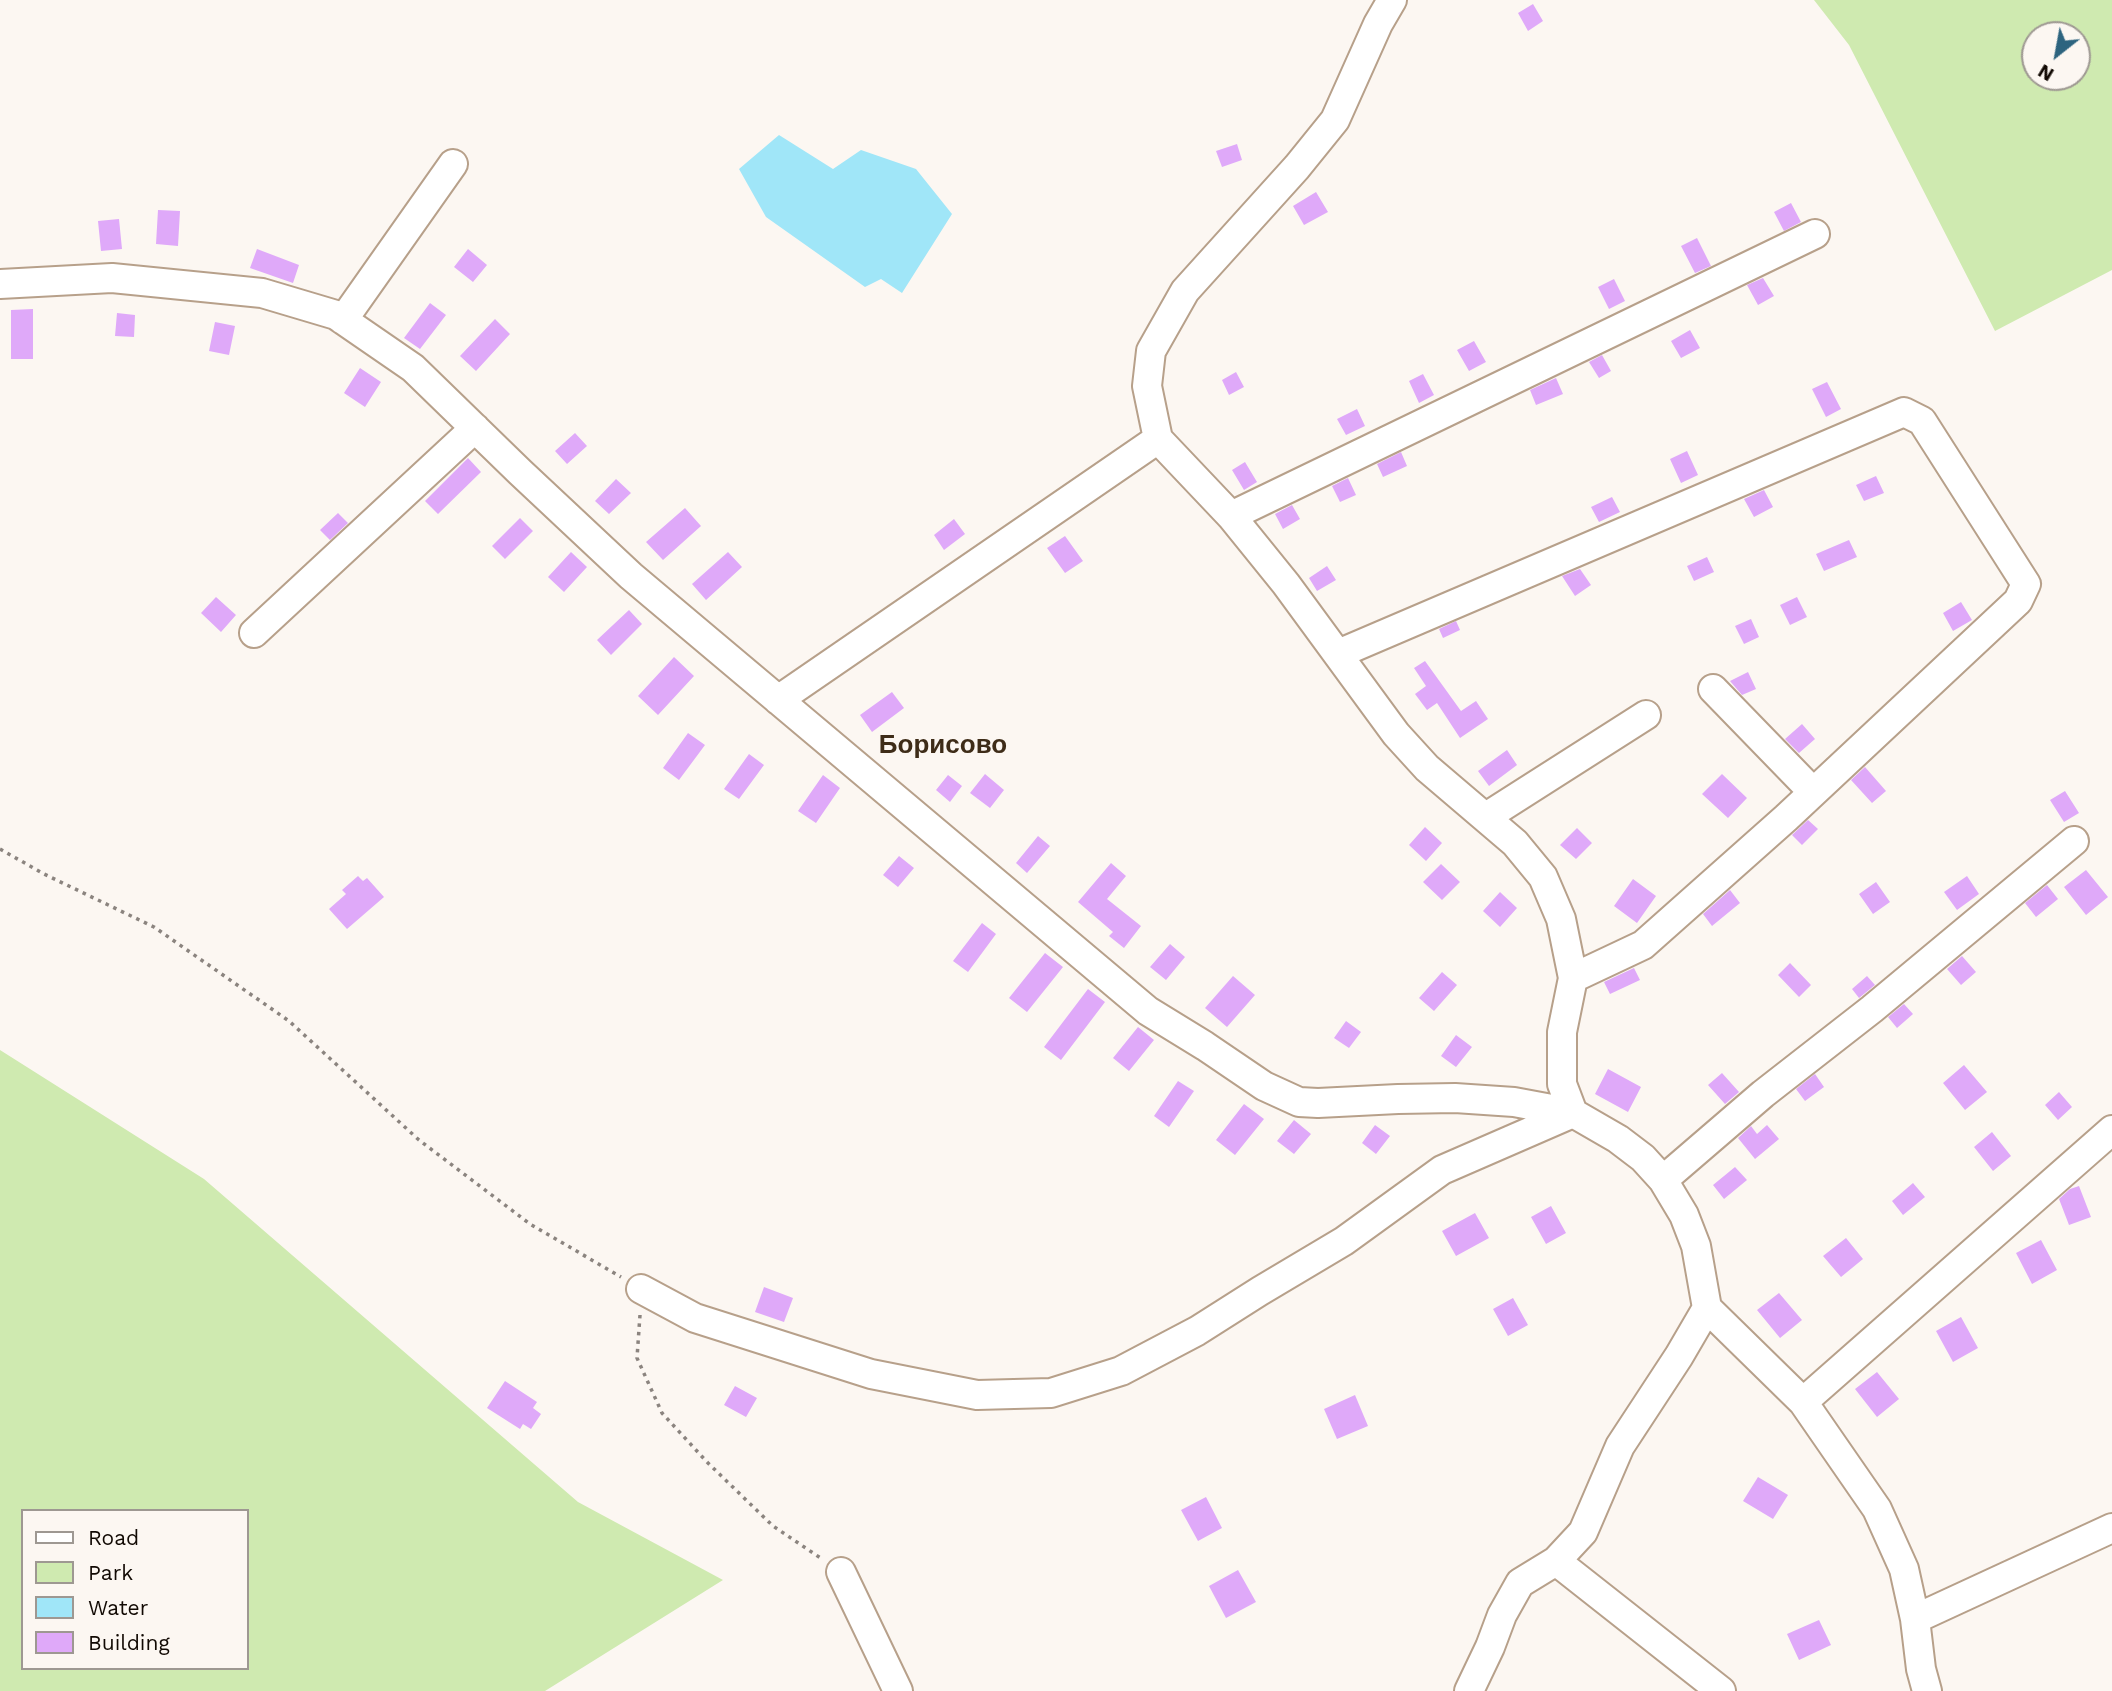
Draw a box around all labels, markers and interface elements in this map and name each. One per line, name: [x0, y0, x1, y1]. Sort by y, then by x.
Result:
north arrow: [2021, 21, 2091, 91]
text: N: [2034, 59, 2058, 86]
district label: Борисово: [879, 729, 1007, 761]
legend: [21, 1509, 248, 1670]
text: Road: [88, 1525, 139, 1550]
text: Park: [88, 1560, 133, 1585]
text: Water: [88, 1595, 148, 1620]
text: Building: [88, 1630, 170, 1655]

